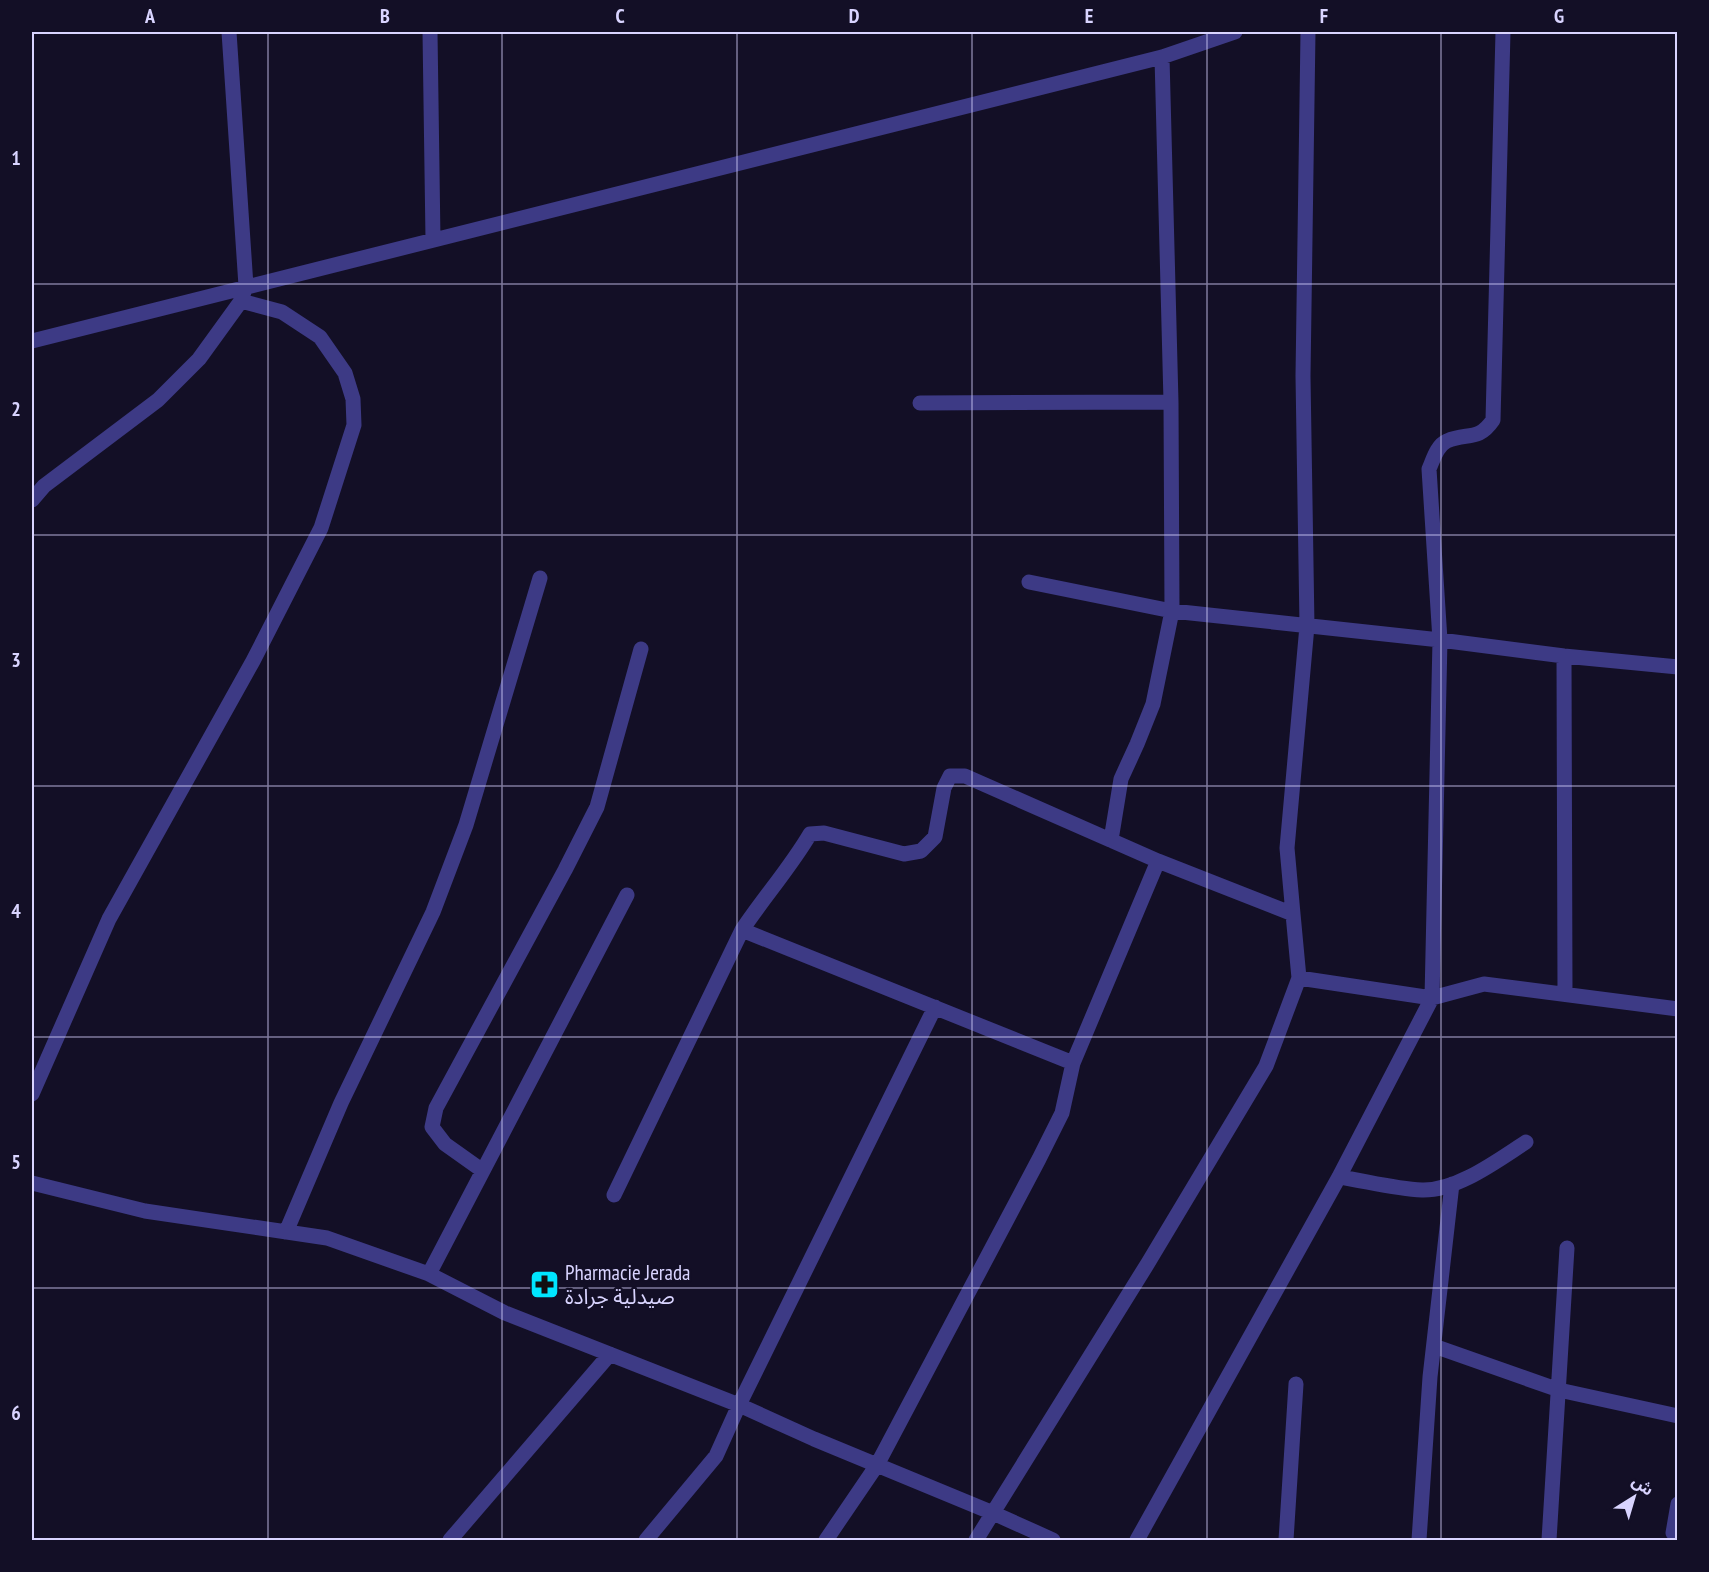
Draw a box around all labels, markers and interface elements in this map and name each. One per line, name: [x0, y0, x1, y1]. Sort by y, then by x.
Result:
text: A: [144, 3, 156, 29]
text: B: [380, 3, 390, 29]
text: C: [615, 3, 625, 29]
text: D: [849, 3, 860, 29]
text: E: [1085, 3, 1093, 29]
text: F: [1320, 3, 1328, 29]
text: G: [1554, 3, 1564, 29]
text: 1: [11, 145, 21, 171]
text: 2: [11, 396, 21, 422]
text: 3: [11, 647, 21, 673]
text: 4: [11, 898, 21, 924]
text: 5: [11, 1149, 21, 1175]
place label: Pharmacie Jerada صيدلية جرادة: [565, 1259, 690, 1310]
pharmacy icon: Pharmacie Jerada صيدلية جرادة: [528, 1268, 560, 1300]
text: 6: [11, 1400, 21, 1426]
north arrow: [1604, 1467, 1664, 1527]
text: ش: [1628, 1470, 1658, 1500]

